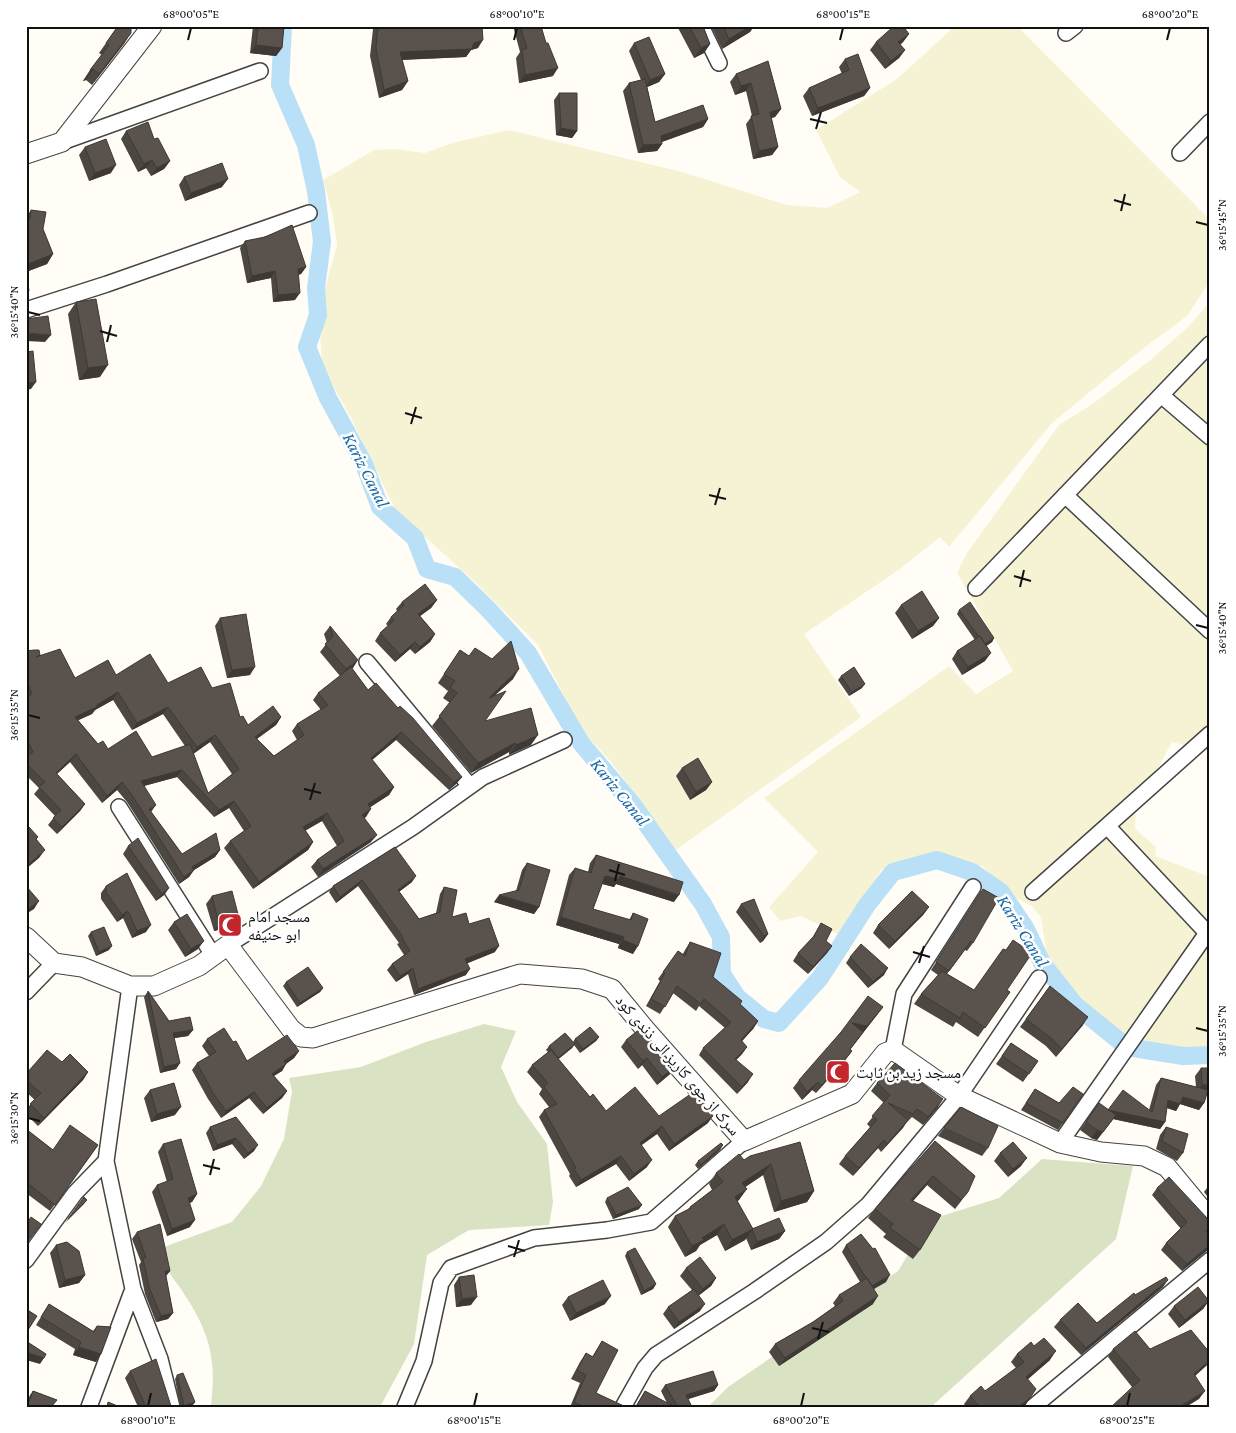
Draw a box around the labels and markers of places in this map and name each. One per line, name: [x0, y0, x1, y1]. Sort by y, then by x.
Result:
place label: مسجد امام ابو حنیفه: [248, 908, 310, 944]
mosque icon: مسجد امام ابو حنیفه: [217, 912, 243, 938]
mosque icon: مسجد زید بن ثابت: [825, 1059, 851, 1085]
place label: مسجد زید بن ثابت: [856, 1064, 961, 1083]

